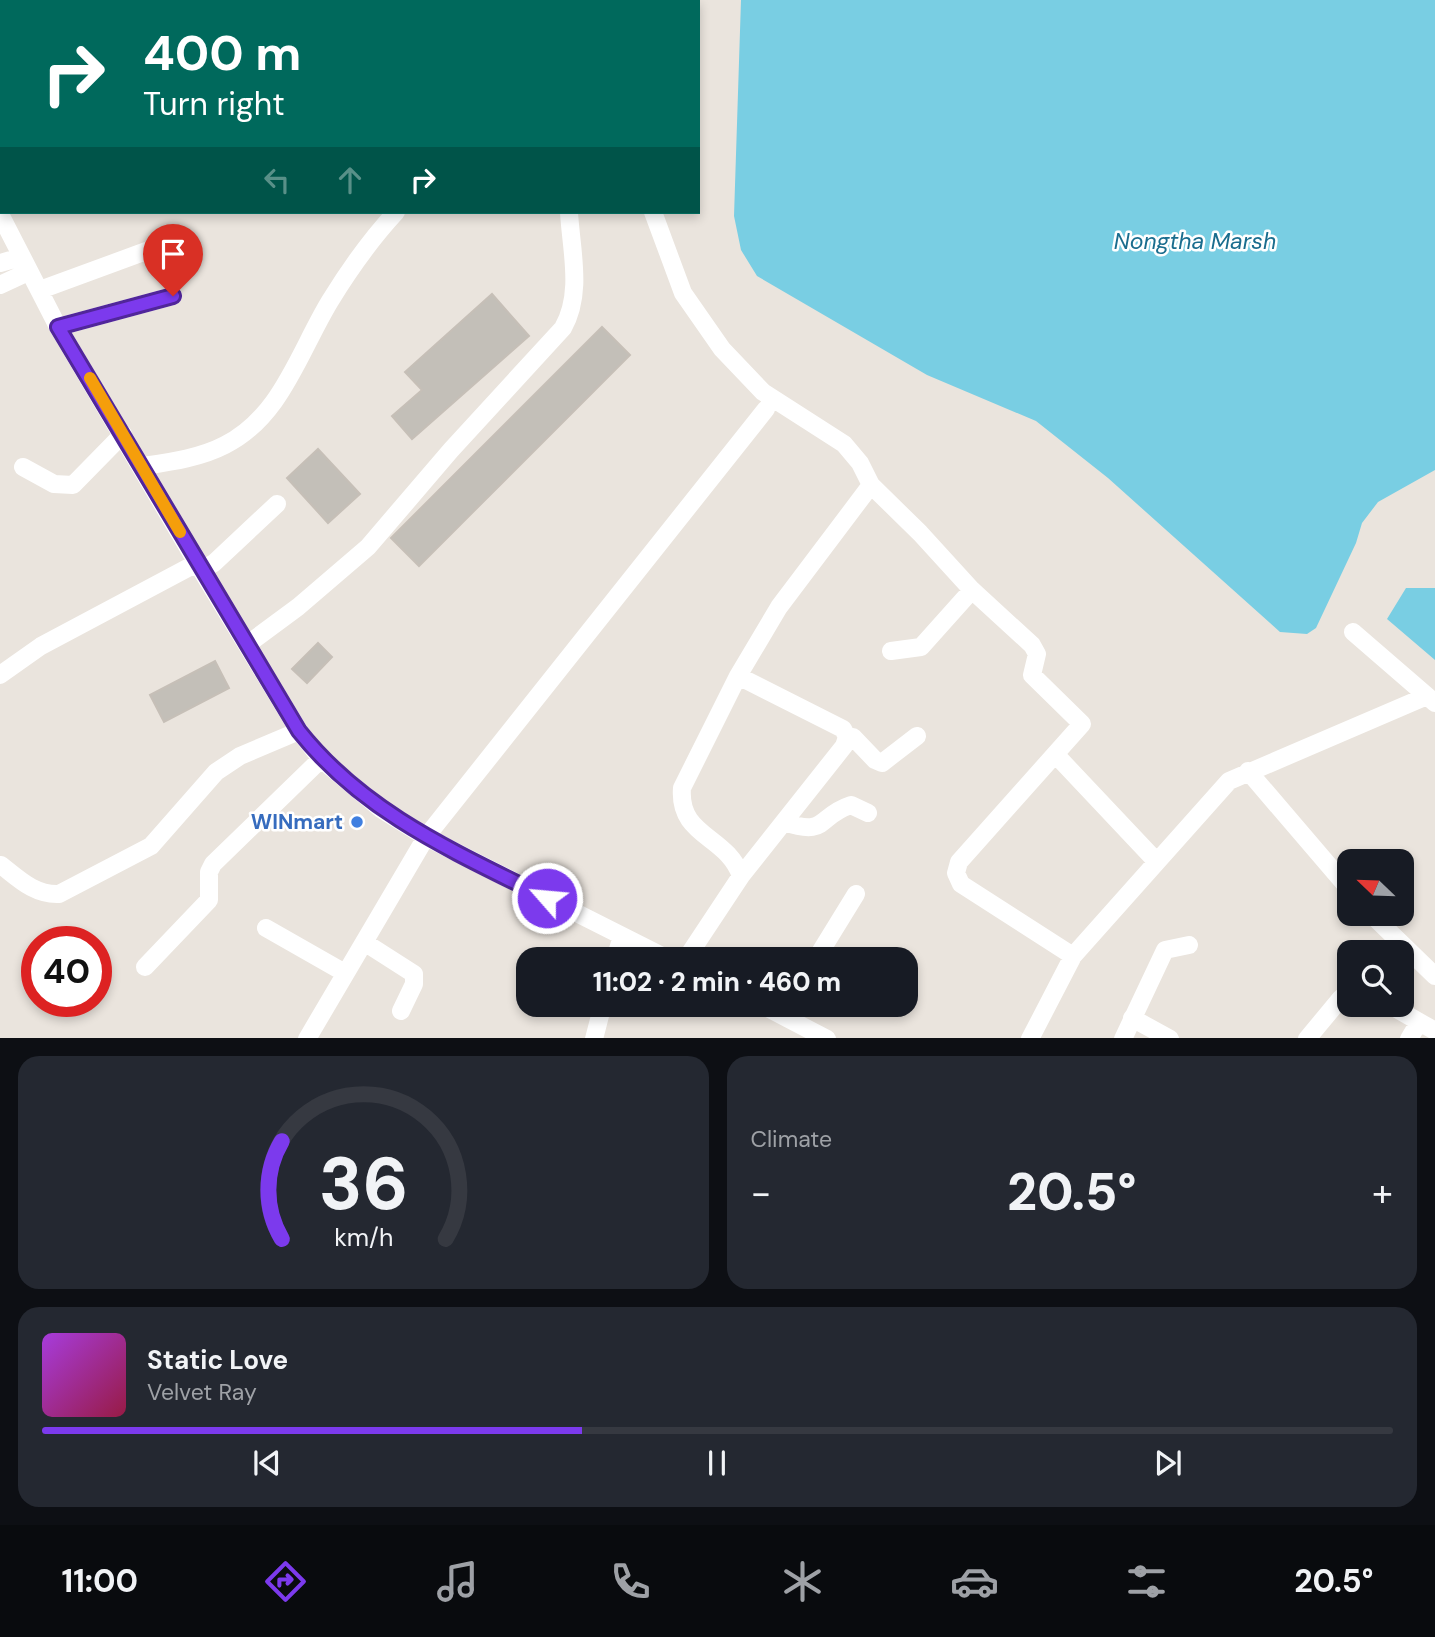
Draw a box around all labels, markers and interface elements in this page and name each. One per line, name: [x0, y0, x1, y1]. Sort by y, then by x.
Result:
text: 400 m: [143, 21, 301, 85]
icon: right: [28, 28, 119, 119]
text: Turn right: [143, 83, 285, 125]
icon: left: [258, 161, 296, 199]
icon: ahead: [331, 161, 369, 199]
icon: right: [404, 161, 442, 199]
pin: [143, 224, 203, 296]
water label: Nongtha Marsh: [1114, 226, 1276, 256]
icon: arrive: [154, 235, 192, 273]
place label: WINmart: [251, 808, 343, 836]
marker: WINmart: [349, 814, 365, 830]
north arrow: [1337, 849, 1414, 926]
map controls: [1337, 849, 1414, 1017]
position arrow: [510, 861, 584, 935]
speed limit sign: 40: [21, 926, 112, 1017]
button: search: [1337, 940, 1414, 1017]
text: 11:02 · 2 min · 460 m: [593, 965, 841, 999]
text: Climate: [751, 1124, 832, 1154]
text: 36: [318, 1137, 408, 1232]
text: 20.5°: [1007, 1158, 1136, 1226]
text: −: [751, 1168, 771, 1218]
text: +: [1372, 1168, 1393, 1218]
text: km/h: [334, 1220, 393, 1253]
text: Static Love: [147, 1343, 288, 1377]
text: Velvet Ray: [147, 1377, 257, 1407]
icon: previous: [248, 1444, 286, 1482]
icon: pause: [698, 1444, 736, 1482]
icon: next: [1149, 1444, 1187, 1482]
icon: directions: [261, 1557, 310, 1606]
icon: music: [433, 1557, 482, 1606]
icon: phone: [606, 1557, 655, 1606]
icon: climate: [778, 1557, 827, 1606]
icon: car: [950, 1557, 999, 1606]
icon: filters: [1122, 1557, 1171, 1606]
text: 11:00: [62, 1560, 138, 1602]
text: 20.5°: [1294, 1560, 1373, 1602]

